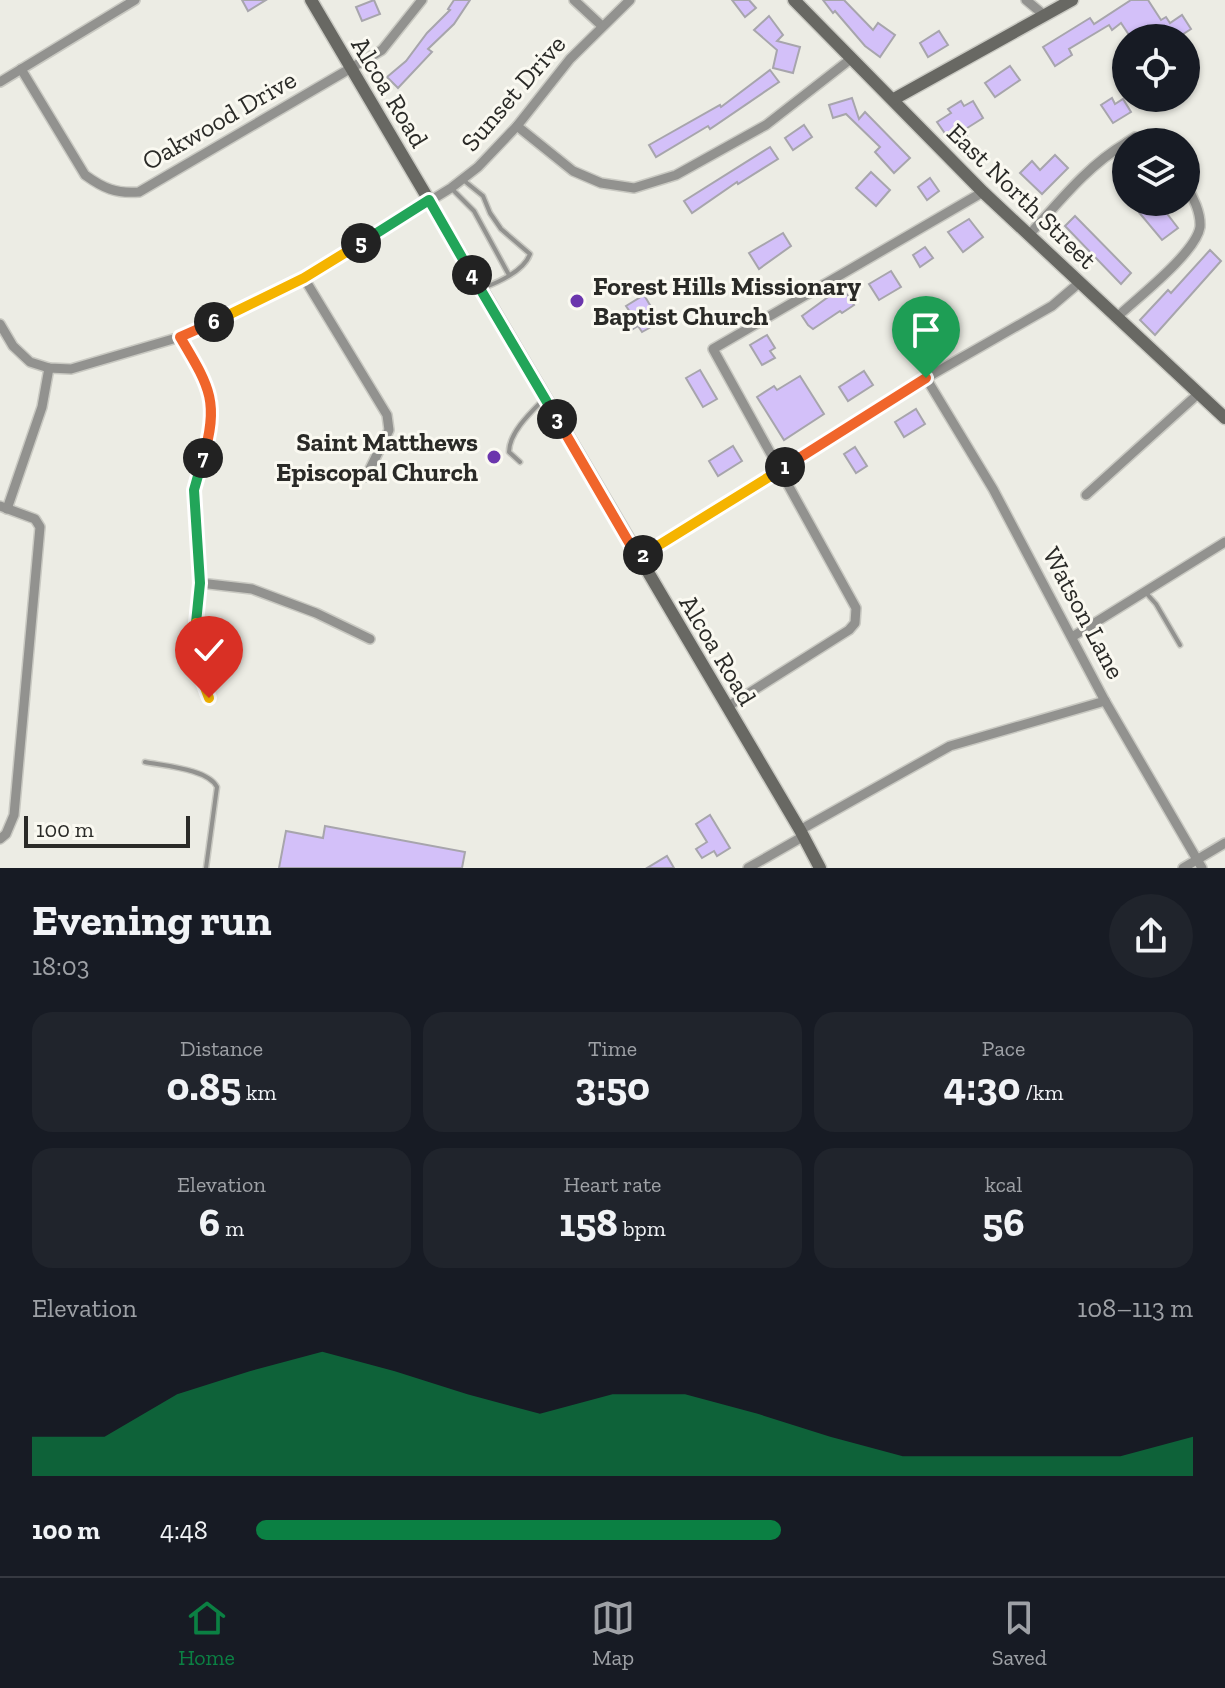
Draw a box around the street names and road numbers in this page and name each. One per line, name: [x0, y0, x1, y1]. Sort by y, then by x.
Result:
street label: Sunset Drive: [454, 28, 572, 158]
street label: Alcoa Road: [344, 31, 436, 153]
street label: Oakwood Drive: [136, 63, 302, 177]
street label: East North Street: [940, 116, 1104, 276]
street label: Watson Lane: [1036, 542, 1132, 684]
street label: Alcoa Road: [672, 589, 764, 711]

